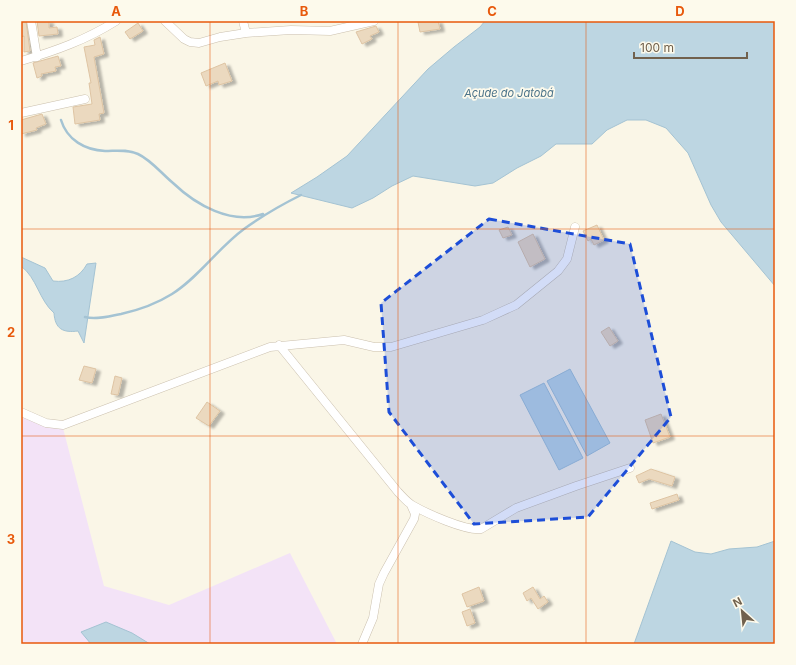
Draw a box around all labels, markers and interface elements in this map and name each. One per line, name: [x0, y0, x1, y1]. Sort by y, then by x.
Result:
text: A: [111, 3, 121, 19]
text: B: [300, 3, 309, 19]
text: C: [487, 3, 497, 19]
text: D: [675, 3, 685, 19]
scale bar: [634, 34, 747, 60]
text: 100 m: [640, 40, 674, 55]
water label: Açude do Jatobá: [463, 86, 554, 100]
text: 1: [8, 117, 14, 133]
text: 2: [7, 324, 15, 340]
text: 3: [7, 531, 15, 547]
north arrow: [722, 591, 762, 631]
text: N: [731, 594, 744, 610]

